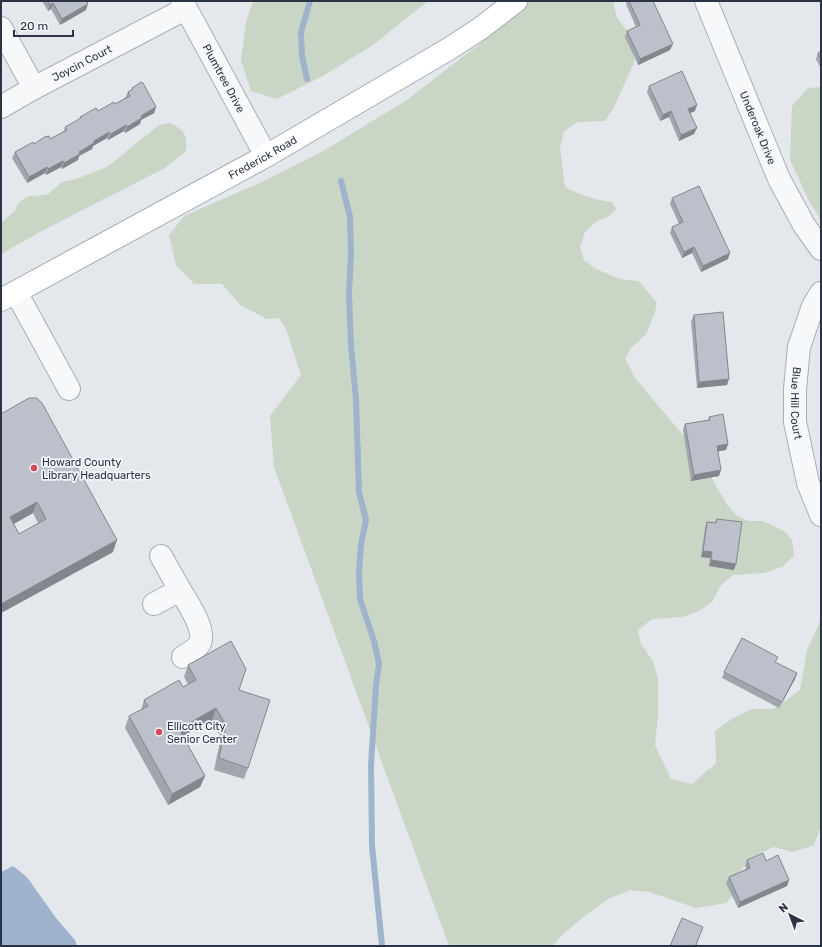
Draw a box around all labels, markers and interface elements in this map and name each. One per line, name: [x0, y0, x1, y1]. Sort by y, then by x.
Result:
scale bar: [14, 12, 73, 38]
text: 20 m: [20, 19, 48, 33]
street label: Joycin Court: [50, 42, 115, 84]
street label: Plumtree Drive: [200, 42, 248, 115]
street label: Underoak Drive: [737, 89, 779, 166]
street label: Frederick Road: [226, 133, 299, 182]
street label: Blue Hill Court: [788, 366, 805, 441]
place label: Howard County Library Headquarters: [42, 456, 151, 482]
marker: Howard County Library Headquarters: [29, 463, 39, 473]
place label: Ellicott City Senior Center: [167, 720, 238, 746]
marker: Ellicott City Senior Center: [154, 727, 164, 737]
north arrow: [770, 895, 810, 935]
text: N: [776, 900, 791, 915]

